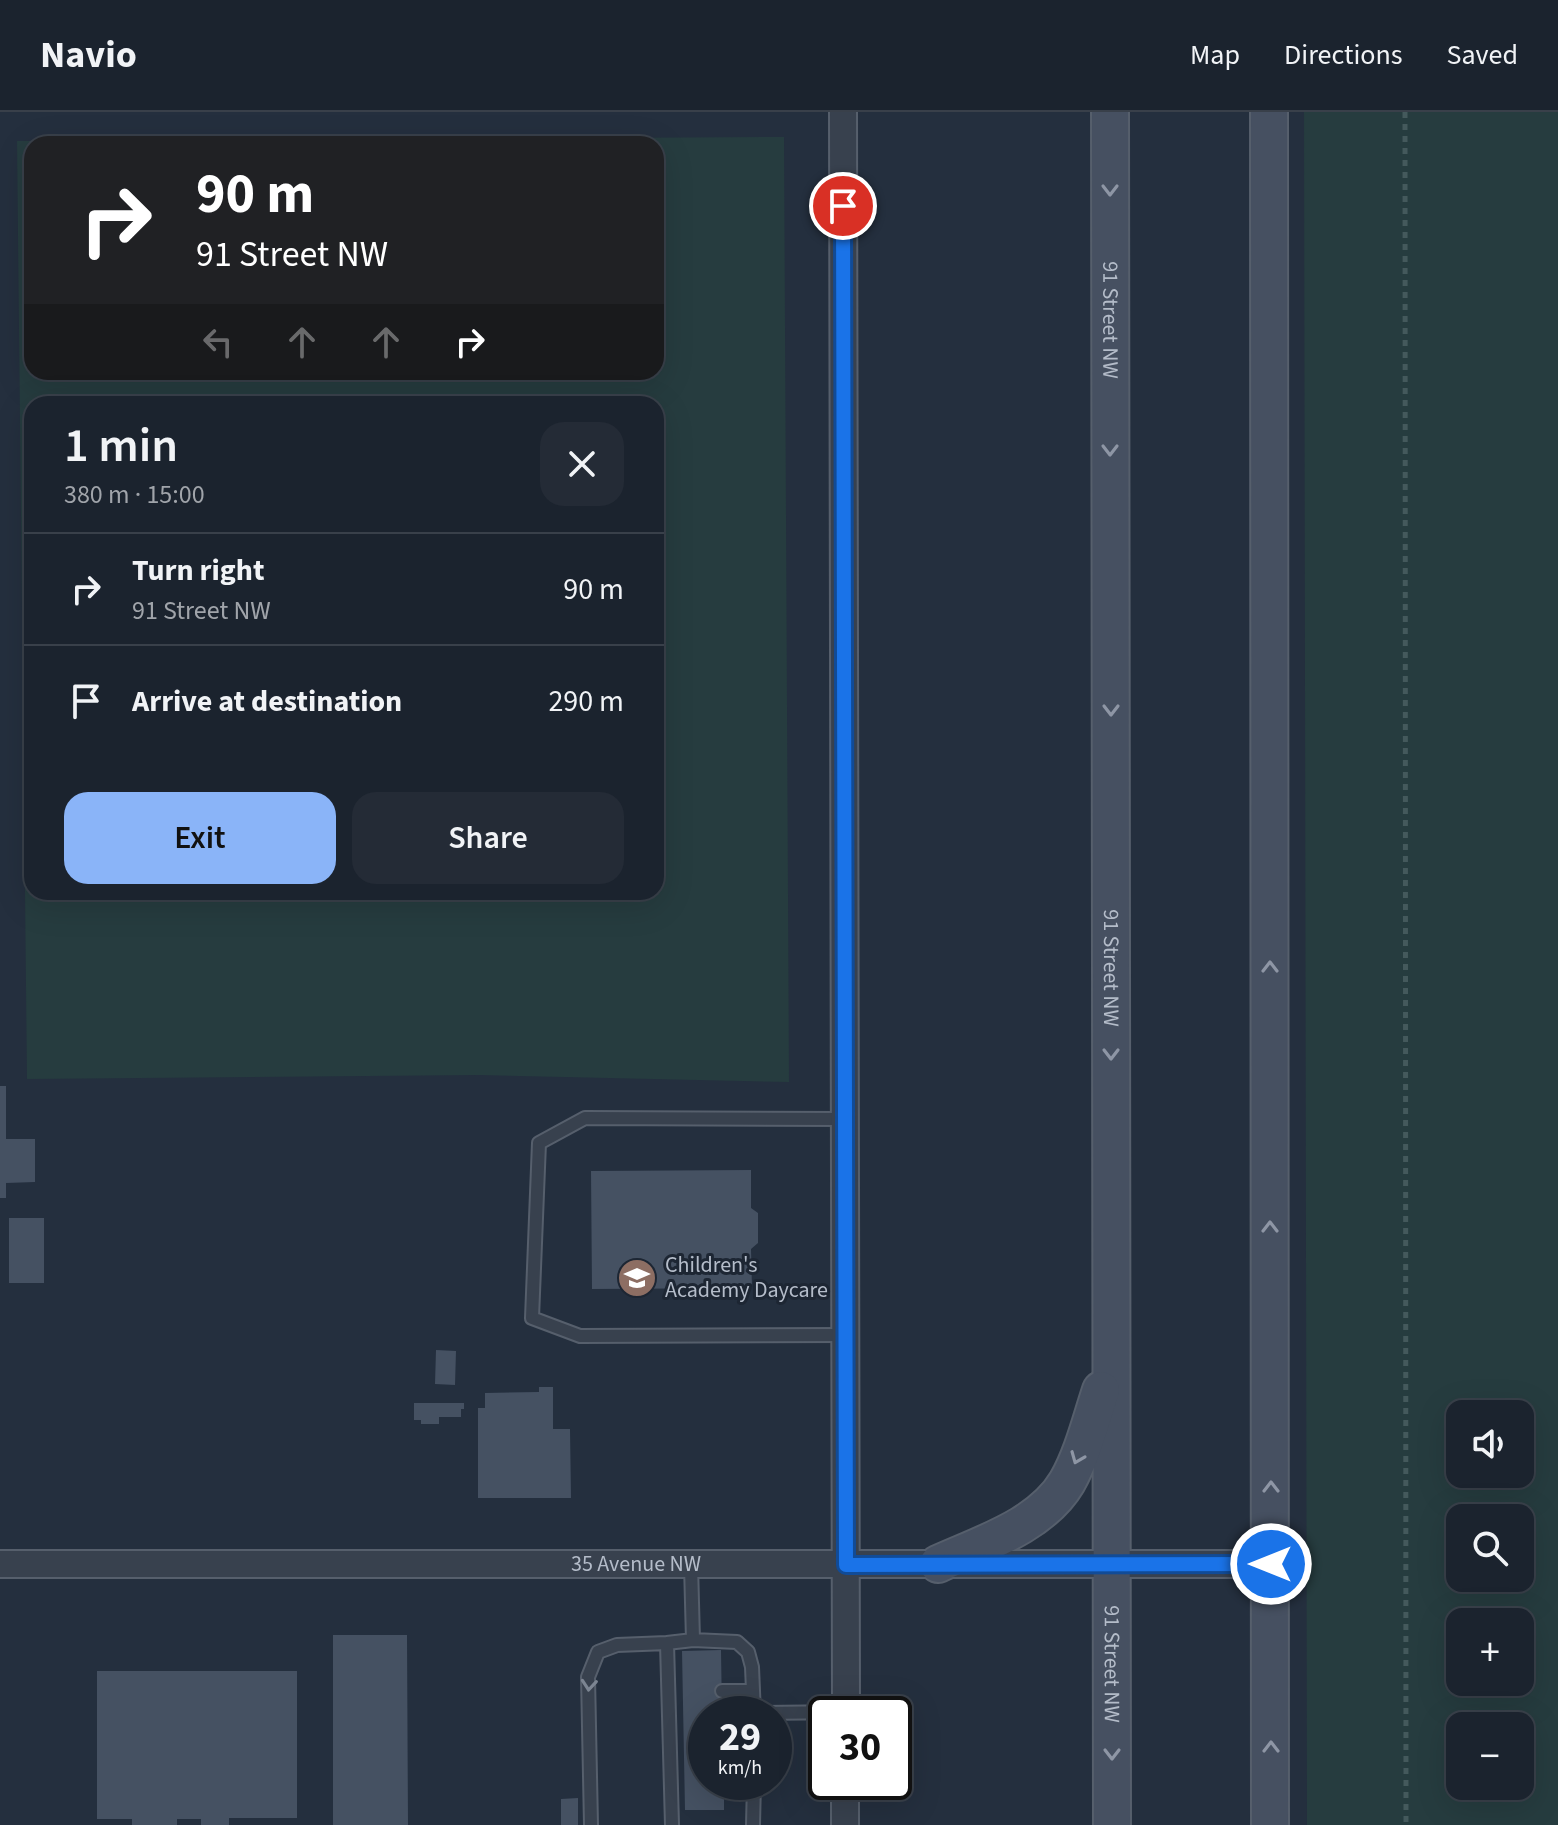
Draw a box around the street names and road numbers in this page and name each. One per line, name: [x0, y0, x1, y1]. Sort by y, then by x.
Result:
street label: 91 Street NW: [1094, 261, 1126, 379]
street label: 91 Street NW: [1095, 909, 1127, 1027]
street label: 35 Avenue NW: [571, 1548, 701, 1580]
street label: 91 Street NW: [1096, 1605, 1128, 1723]

